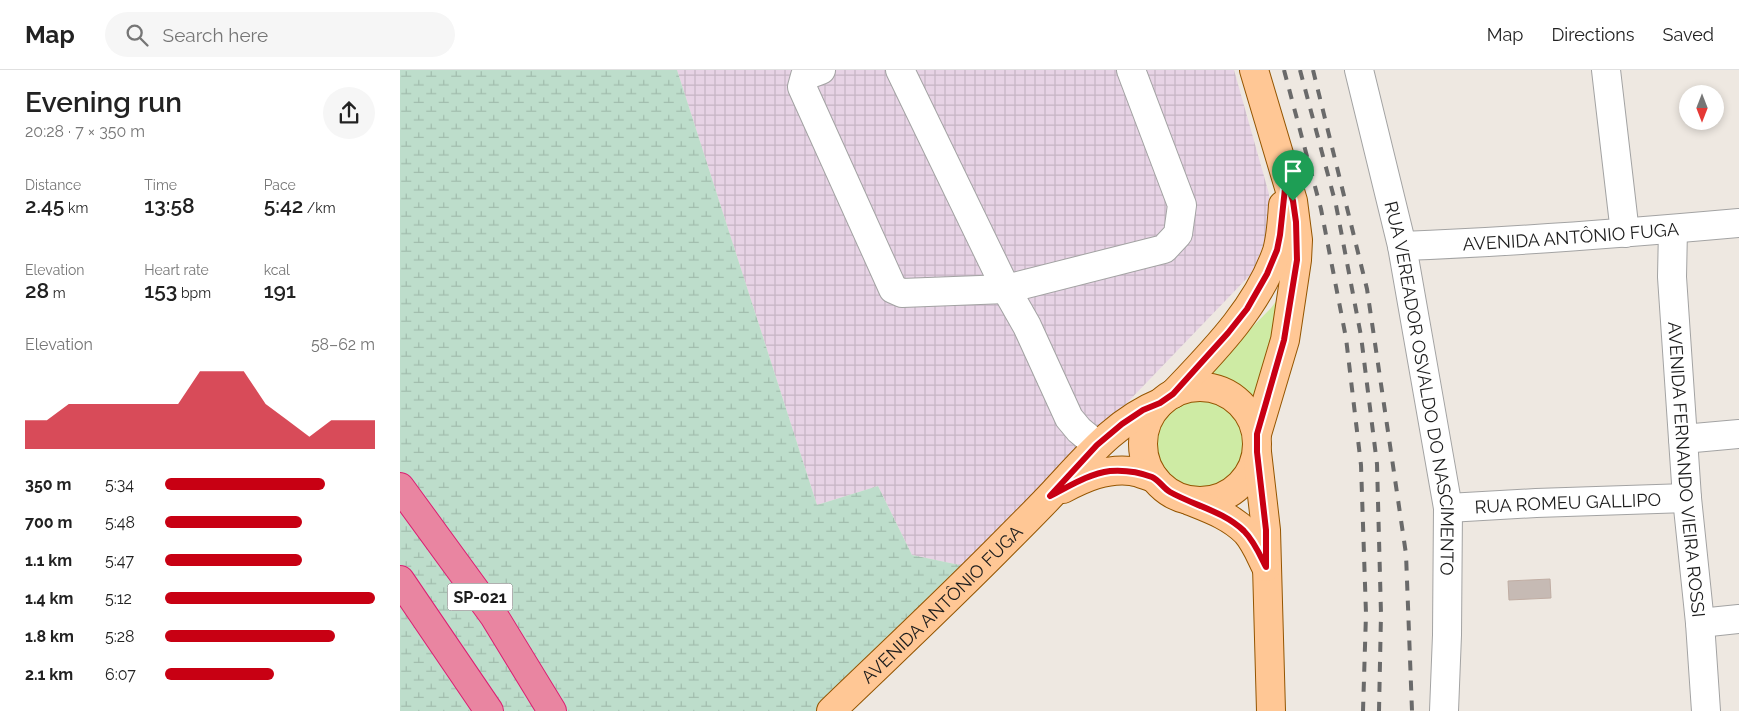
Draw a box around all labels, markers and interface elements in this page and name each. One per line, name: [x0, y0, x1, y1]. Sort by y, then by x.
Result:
search box: [105, 12, 455, 57]
text: Map: [25, 20, 75, 49]
icon: search: [123, 21, 151, 49]
text: Search here: [163, 24, 268, 46]
text: Map: [1487, 24, 1523, 45]
text: Directions: [1551, 24, 1635, 45]
text: Saved: [1663, 24, 1714, 45]
north arrow: [1679, 85, 1724, 130]
map controls: [1679, 85, 1724, 130]
text: Evening run: [25, 86, 182, 119]
button: share: [323, 87, 375, 139]
text: 20:28 · 7 × 350 m: [25, 122, 145, 141]
pin: [1272, 150, 1314, 201]
icon: arrive: [1279, 157, 1307, 185]
text: Distance: [25, 177, 81, 193]
text: Time: [144, 177, 177, 193]
text: Pace: [264, 177, 296, 193]
text: 2.45: [25, 193, 64, 218]
text: 13:58: [144, 193, 195, 218]
text: 5:42: [264, 193, 303, 218]
street label: RUA VEREADOR OSVALDO DO NASCIMENTO: [1381, 199, 1459, 576]
text: km: [64, 200, 88, 216]
text: /km: [303, 200, 336, 216]
street label: AVENIDA ANTÔNIO FUGA: [1462, 218, 1680, 254]
text: Elevation: [25, 262, 84, 278]
text: Heart rate: [144, 262, 209, 278]
text: kcal: [264, 262, 290, 278]
text: 28: [25, 278, 49, 303]
text: 153: [144, 278, 177, 303]
text: 191: [264, 278, 296, 303]
text: m: [49, 285, 66, 301]
text: bpm: [177, 285, 211, 301]
street label: AVENIDA FERNANDO VIEIRA ROSSI: [1665, 321, 1710, 618]
text: Elevation: [25, 335, 93, 354]
text: 58–62 m: [311, 335, 375, 354]
text: 350 m: [25, 475, 71, 494]
text: 5:34: [105, 475, 134, 494]
street label: RUA ROMEU GALLIPO: [1474, 488, 1661, 517]
text: 700 m: [25, 513, 72, 532]
text: 5:48: [105, 513, 135, 532]
street label: AVENIDA ANTÔNIO FUGA: [857, 521, 1026, 687]
text: 1.1 km: [25, 551, 72, 570]
text: 5:47: [105, 551, 134, 570]
road number: SP-021: [448, 584, 512, 610]
text: 1.4 km: [25, 589, 73, 608]
text: 5:12: [105, 589, 132, 608]
text: 1.8 km: [25, 627, 74, 646]
text: 5:28: [105, 627, 135, 646]
text: 2.1 km: [25, 665, 73, 684]
text: 6:07: [105, 665, 136, 684]

